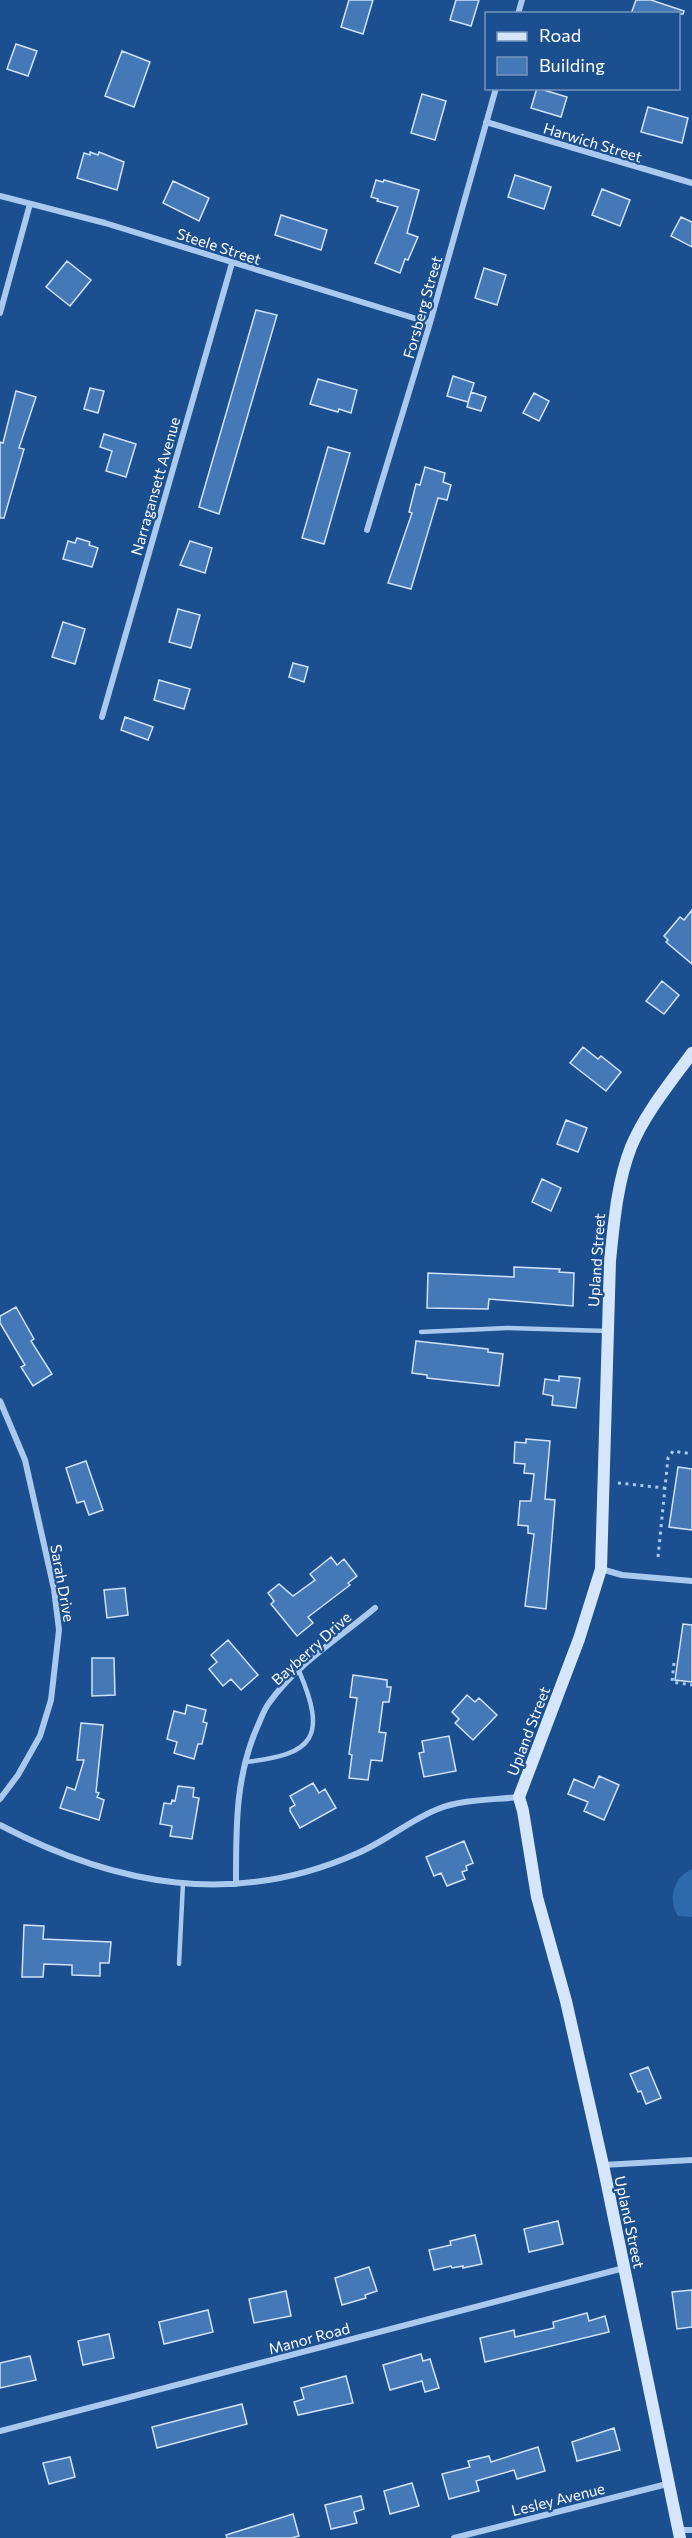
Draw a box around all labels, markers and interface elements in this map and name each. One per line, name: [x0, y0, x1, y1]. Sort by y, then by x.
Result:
legend: [485, 12, 680, 90]
text: Road: [539, 24, 581, 46]
text: Building: [539, 54, 605, 76]
street label: Harwich Street: [541, 118, 645, 166]
street label: Steele Street: [175, 224, 263, 268]
street label: Forsberg Street: [399, 254, 445, 360]
street label: Narragansett Avenue: [127, 415, 183, 557]
street label: Upland Street: [584, 1212, 608, 1308]
street label: Sarah Drive: [47, 1543, 79, 1623]
street label: Bayberry Drive: [268, 1608, 355, 1688]
street label: Upland Street: [503, 1684, 553, 1778]
street label: Upland Street: [611, 2174, 649, 2270]
street label: Manor Road: [266, 2318, 352, 2358]
street label: Lesley Avenue: [509, 2479, 607, 2519]

